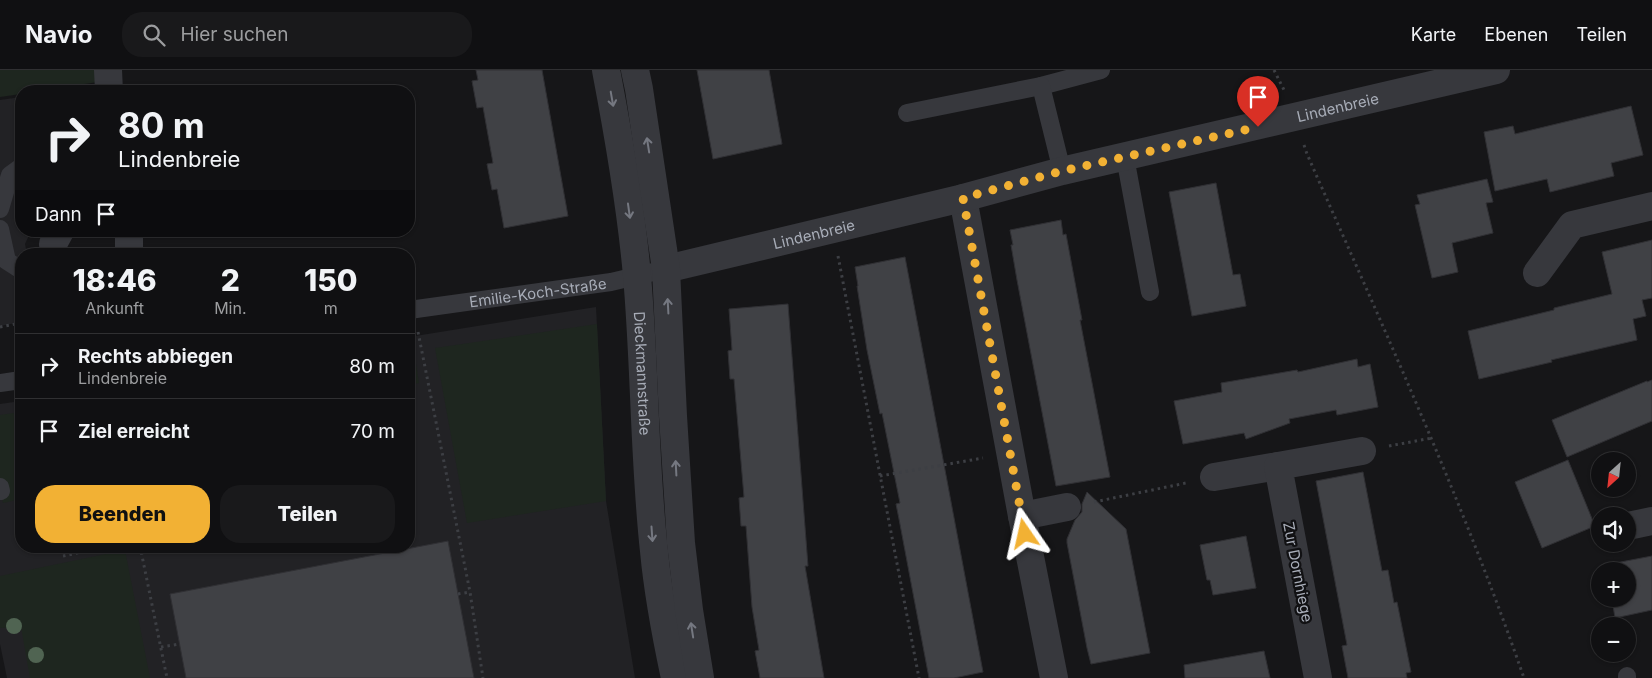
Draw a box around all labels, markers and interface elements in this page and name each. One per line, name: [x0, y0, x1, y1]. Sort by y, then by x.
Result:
search box: [122, 12, 472, 57]
text: Navio: [25, 20, 92, 49]
icon: search: [140, 21, 168, 49]
text: Hier suchen: [180, 23, 288, 46]
text: Karte: [1411, 24, 1456, 45]
text: Ebenen: [1484, 24, 1548, 45]
text: Teilen: [1576, 24, 1627, 45]
pin: [1237, 76, 1279, 127]
icon: arrive: [1244, 83, 1272, 111]
street label: Lindenbreie: [1295, 88, 1380, 126]
one-way arrow: [607, 90, 617, 106]
text: 80 m: [118, 104, 205, 146]
icon: right: [35, 105, 100, 170]
one-way arrow: [642, 137, 652, 153]
text: Lindenbreie: [118, 146, 240, 172]
icon: arrive: [92, 200, 120, 228]
one-way arrow: [624, 202, 634, 218]
text: Dann: [35, 203, 82, 226]
street label: Lindenbreie: [771, 215, 857, 253]
text: 18:46: [72, 262, 157, 298]
text: 2: [221, 262, 240, 298]
text: 150: [304, 262, 358, 298]
street label: Emilie-Koch-Straße: [468, 273, 608, 311]
text: Ankunft: [85, 298, 144, 318]
text: Min.: [214, 298, 247, 318]
text: m: [324, 298, 338, 318]
one-way arrow: [663, 298, 673, 314]
street label: Dieckmannstraße: [630, 311, 655, 436]
text: Rechts abbiegen: [78, 345, 233, 368]
icon: right: [35, 352, 63, 380]
text: 80 m: [349, 355, 395, 378]
text: Lindenbreie: [78, 368, 167, 388]
icon: arrive: [35, 417, 63, 445]
text: Ziel erreicht: [78, 420, 190, 443]
text: 70 m: [351, 420, 395, 443]
north arrow: [1591, 452, 1636, 498]
map controls: [1591, 452, 1636, 662]
one-way arrow: [671, 461, 680, 477]
button: Beenden: [35, 485, 210, 543]
button: Teilen: [220, 485, 395, 543]
position arrow: [998, 507, 1050, 559]
button: sound: [1591, 507, 1636, 552]
street label: Zur Dornhiege: [1279, 520, 1317, 624]
one-way arrow: [648, 526, 657, 542]
button: +: [1591, 562, 1636, 607]
button: −: [1591, 617, 1636, 662]
one-way arrow: [687, 622, 697, 638]

